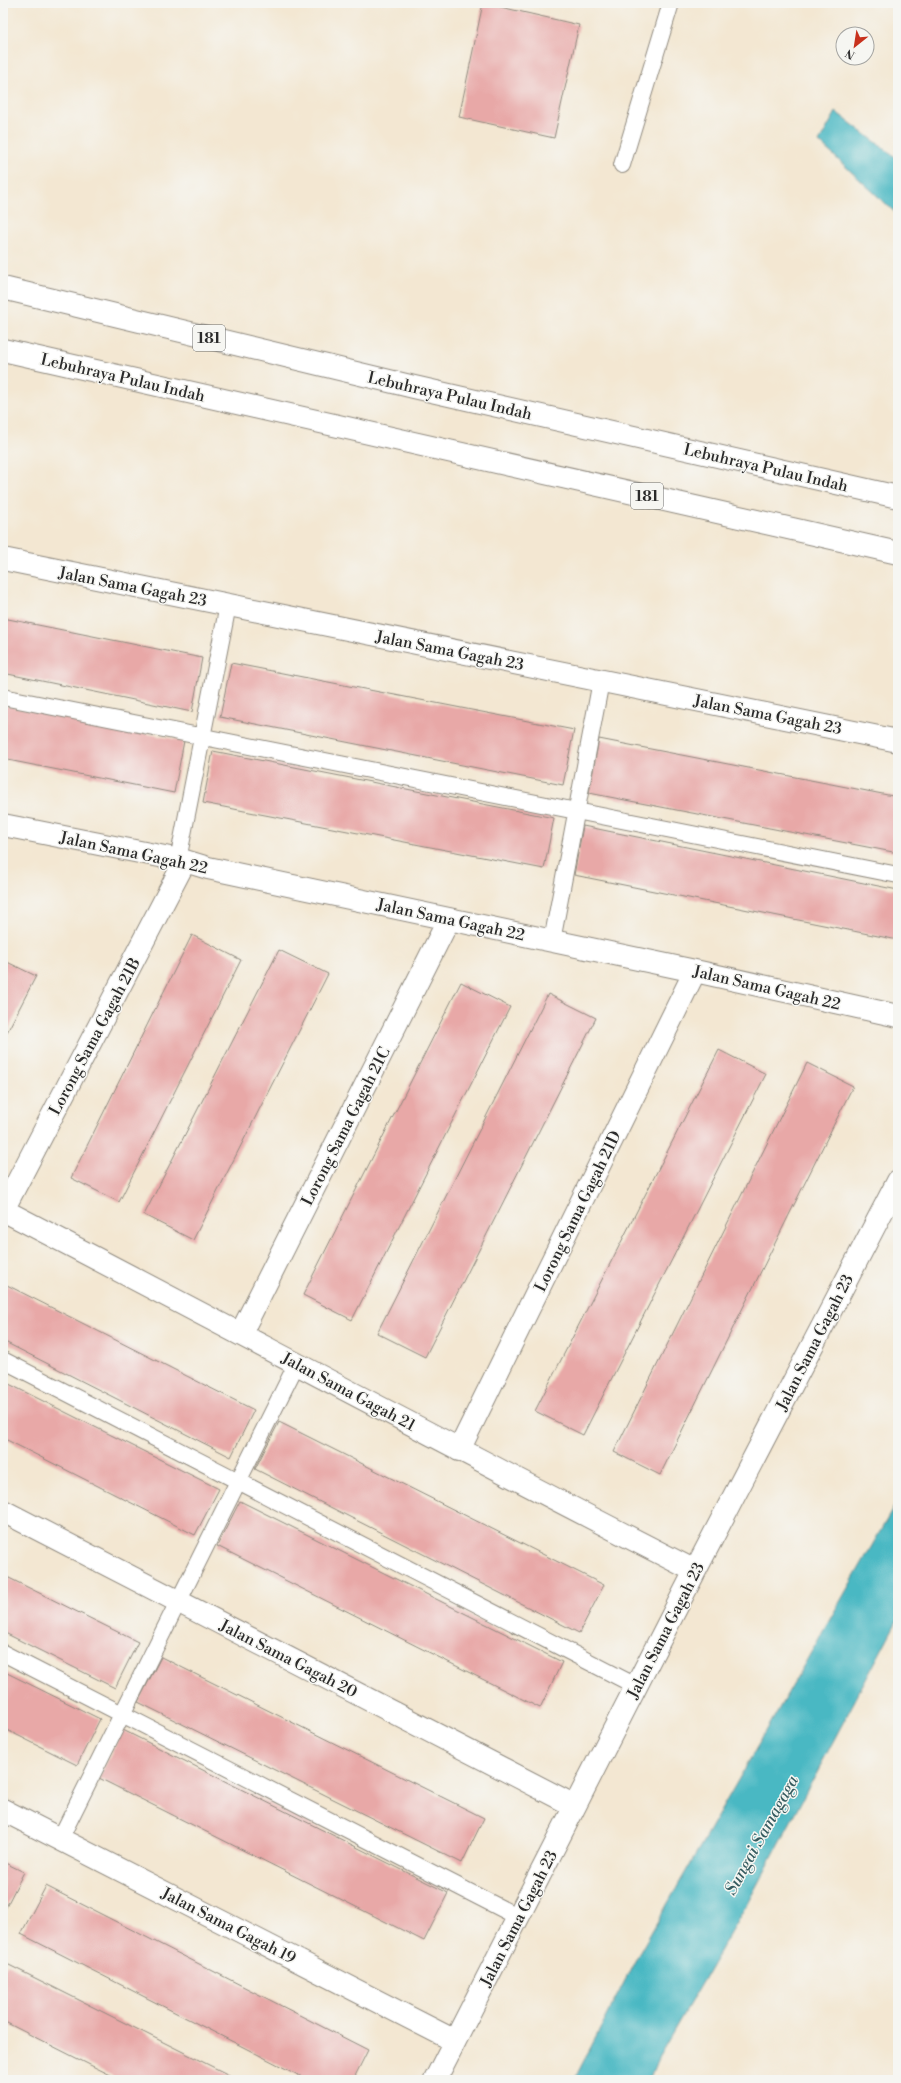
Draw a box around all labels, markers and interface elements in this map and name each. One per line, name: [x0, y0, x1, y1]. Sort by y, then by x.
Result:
north arrow: [835, 26, 875, 66]
text: N: [843, 45, 858, 62]
road number: 181: [193, 325, 225, 351]
street label: Lebuhraya Pulau Indah: [39, 349, 207, 407]
street label: Lebuhraya Pulau Indah: [366, 367, 534, 425]
street label: Lebuhraya Pulau Indah: [682, 439, 850, 497]
road number: 181: [631, 483, 663, 509]
street label: Jalan Sama Gagah 23: [56, 563, 209, 611]
street label: Jalan Sama Gagah 23: [373, 627, 526, 675]
street label: Jalan Sama Gagah 23: [691, 691, 844, 739]
street label: Jalan Sama Gagah 22: [57, 827, 210, 878]
street label: Jalan Sama Gagah 22: [374, 894, 527, 945]
street label: Lorong Sama Gagah 21B: [45, 954, 145, 1119]
street label: Jalan Sama Gagah 22: [690, 961, 842, 1015]
street label: Lorong Sama Gagah 21C: [297, 1044, 395, 1209]
street label: Lorong Sama Gagah 21D: [530, 1128, 626, 1295]
street label: Jalan Sama Gagah 23: [771, 1271, 858, 1415]
street label: Jalan Sama Gagah 21: [277, 1348, 419, 1436]
street label: Jalan Sama Gagah 23: [622, 1559, 709, 1703]
street label: Jalan Sama Gagah 20: [215, 1615, 361, 1702]
water label: Sungai Samagaga: [720, 1771, 804, 1899]
street label: Jalan Sama Gagah 23: [475, 1847, 562, 1991]
street label: Jalan Sama Gagah 19: [157, 1883, 299, 1969]

